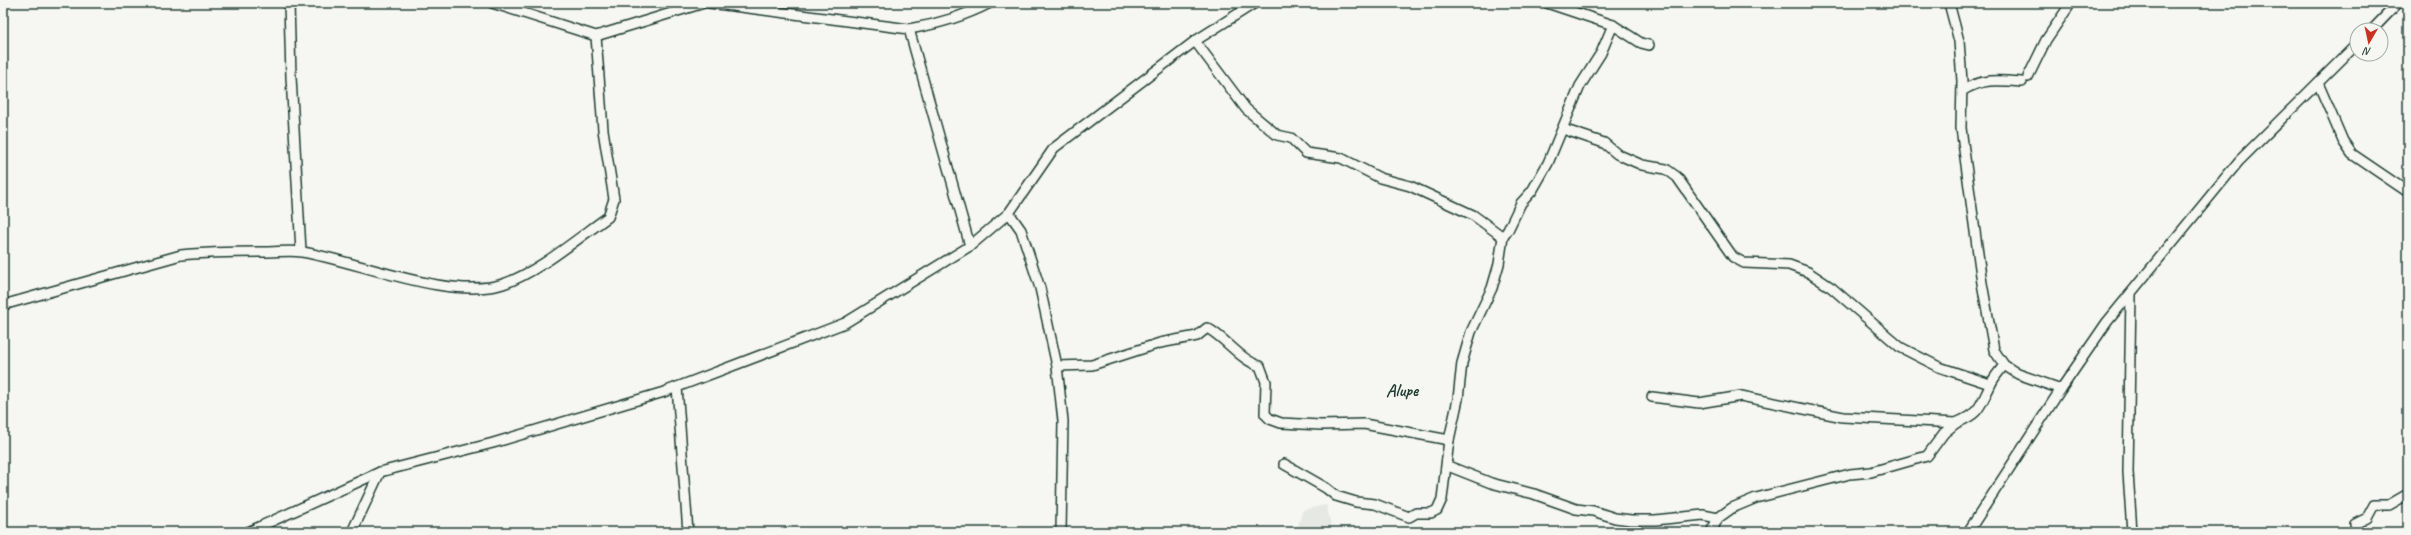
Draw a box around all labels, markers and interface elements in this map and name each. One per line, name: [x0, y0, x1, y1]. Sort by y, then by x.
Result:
north arrow: [2349, 22, 2389, 62]
text: N: [2361, 44, 2372, 59]
district label: Alupe: [1386, 379, 1420, 401]

